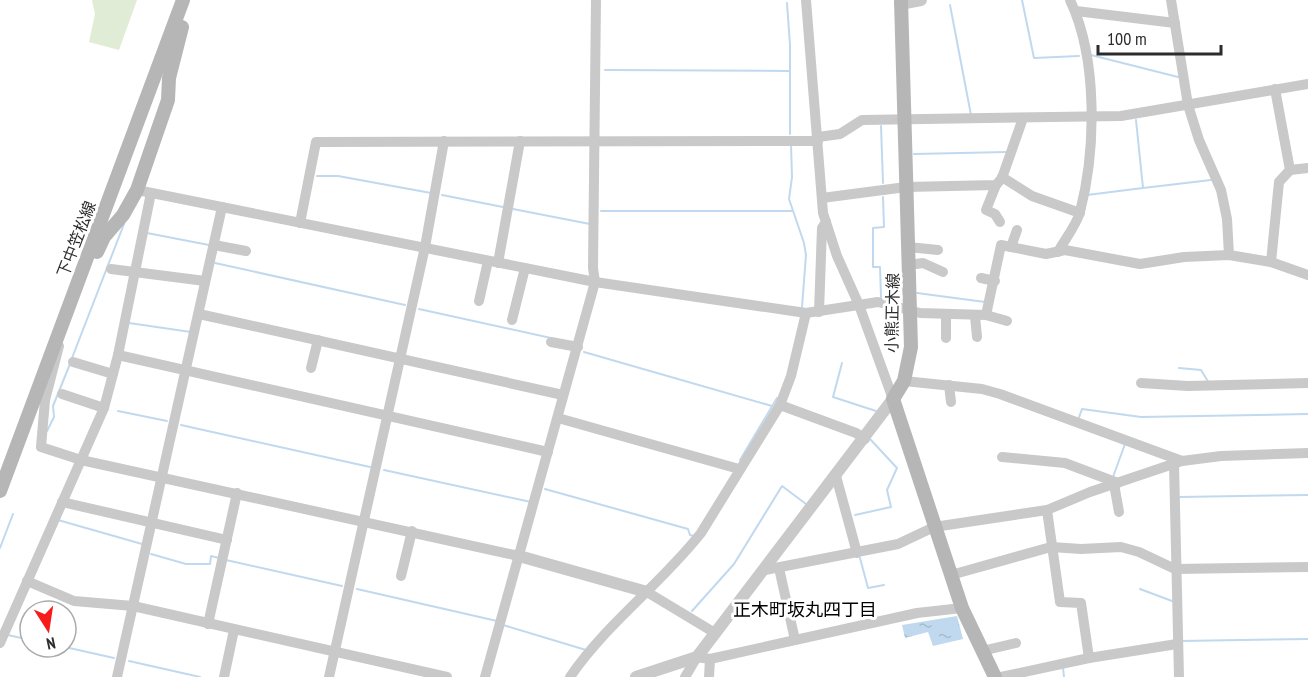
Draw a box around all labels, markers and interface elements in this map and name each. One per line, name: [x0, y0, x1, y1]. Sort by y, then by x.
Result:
scale bar: [1098, 18, 1221, 56]
text: 100 m: [1107, 27, 1147, 50]
street label: 下中笠松線: [52, 198, 100, 280]
street label: 小熊正木線: [881, 273, 903, 353]
district label: 正木町坂丸四丁目: [733, 598, 877, 621]
north arrow: [18, 599, 78, 659]
text: N: [45, 633, 57, 654]

